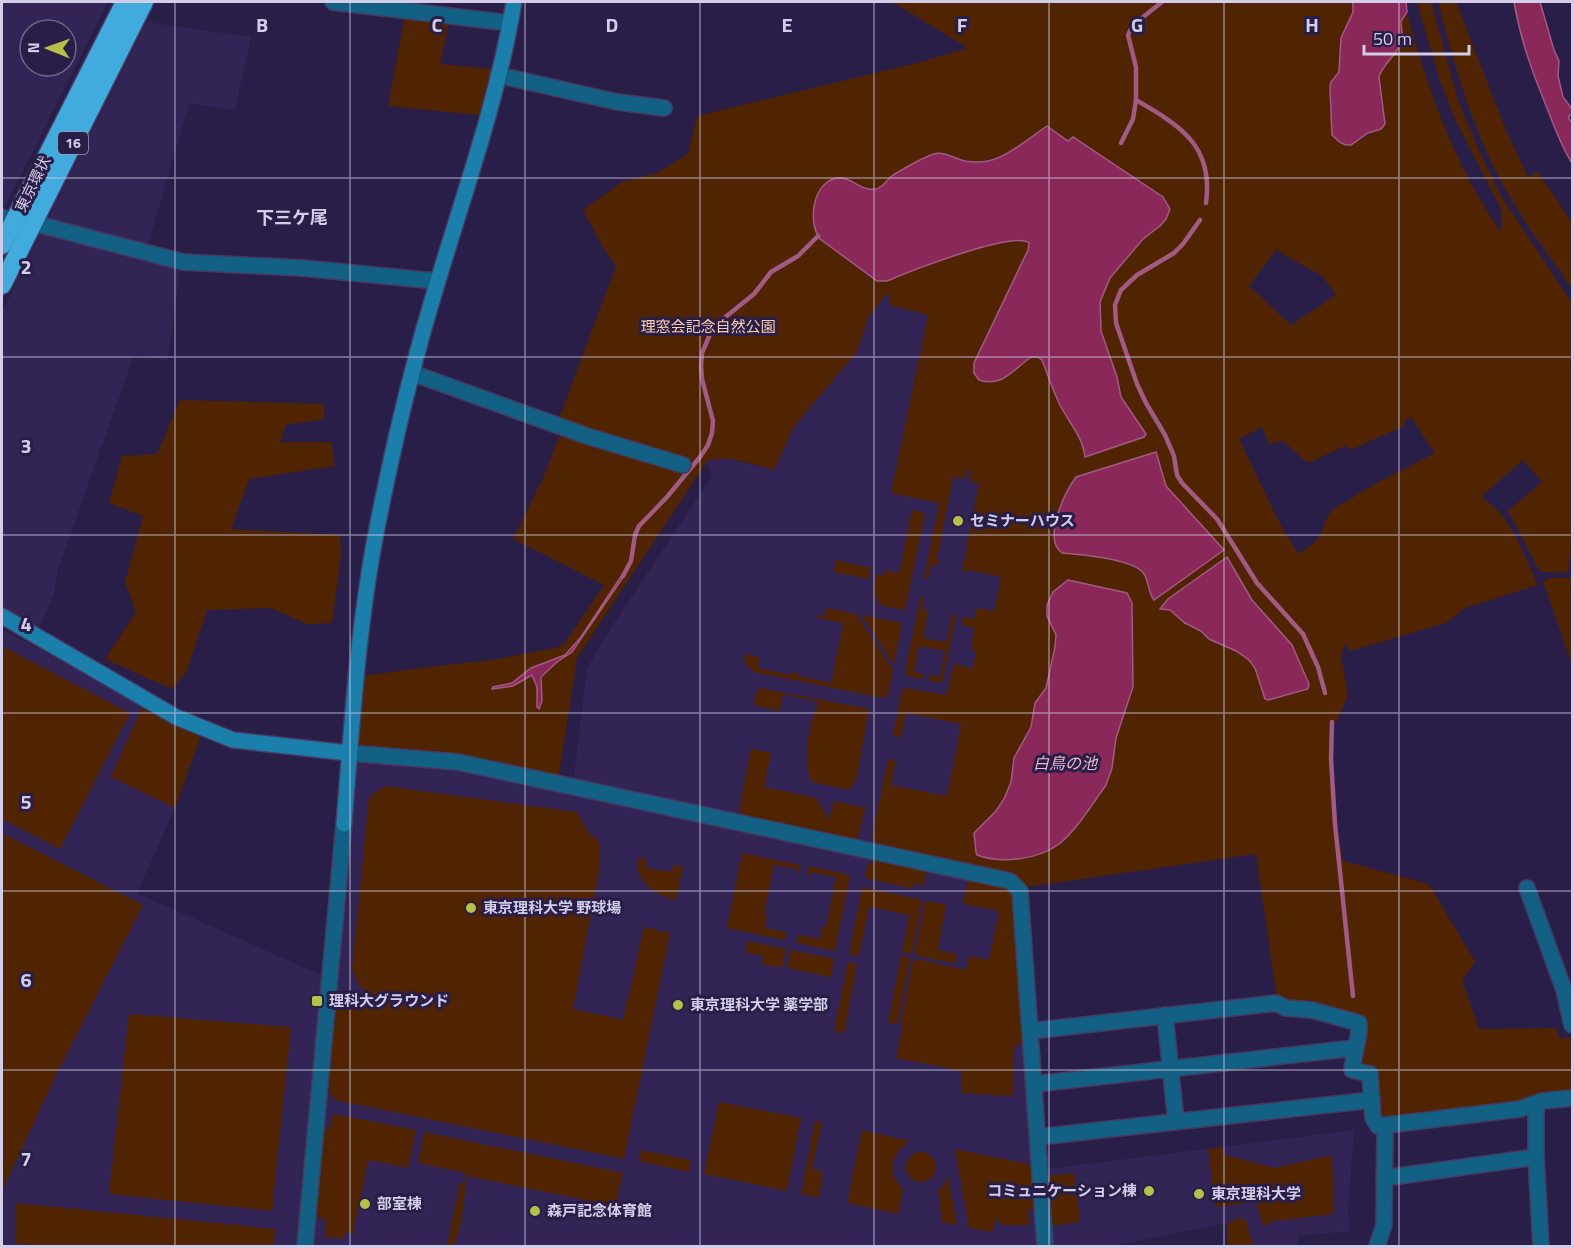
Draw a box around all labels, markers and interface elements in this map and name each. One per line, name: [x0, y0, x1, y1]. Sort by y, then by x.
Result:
text: B: [256, 9, 268, 40]
text: C: [432, 9, 443, 40]
text: D: [606, 9, 618, 40]
text: E: [781, 9, 793, 40]
text: F: [957, 9, 968, 40]
text: G: [1131, 9, 1143, 40]
text: H: [1305, 9, 1319, 40]
north arrow: [18, 18, 78, 78]
scale bar: [1364, 18, 1469, 56]
text: 50 m: [1373, 25, 1412, 52]
text: N: [21, 42, 45, 53]
road number: 16: [58, 132, 88, 154]
street label: 東京環状: [9, 152, 56, 216]
district label: 下三ケ尾: [256, 204, 328, 231]
text: 2: [20, 251, 32, 282]
park label: 理窓会記念自然公園: [640, 315, 776, 338]
text: 3: [20, 430, 32, 461]
place label: セミナーハウス: [970, 509, 1075, 532]
marker: セミナーハウス: [951, 514, 965, 528]
text: 4: [20, 608, 32, 639]
water label: 白鳥の池: [1033, 751, 1099, 775]
text: 5: [20, 786, 32, 817]
place label: 東京理科大学 野球場: [483, 896, 621, 919]
marker: 東京理科大学 野球場: [464, 901, 478, 915]
text: 6: [20, 964, 32, 995]
place label: 理科大グラウンド: [329, 989, 449, 1012]
place label: 東京理科大学 薬学部: [690, 993, 828, 1016]
marker: 理科大グラウンド: [310, 994, 324, 1008]
marker: 東京理科大学 薬学部: [671, 998, 685, 1012]
text: 7: [20, 1143, 32, 1174]
place label: コミュニケーション棟: [987, 1179, 1137, 1202]
place label: 東京理科大学: [1211, 1182, 1301, 1205]
marker: コミュニケーション棟: [1142, 1184, 1156, 1198]
marker: 東京理科大学: [1192, 1187, 1206, 1201]
place label: 部室棟: [377, 1192, 422, 1215]
marker: 部室棟: [358, 1197, 372, 1211]
place label: 森戸記念体育館: [547, 1199, 652, 1222]
marker: 森戸記念体育館: [528, 1204, 542, 1218]

